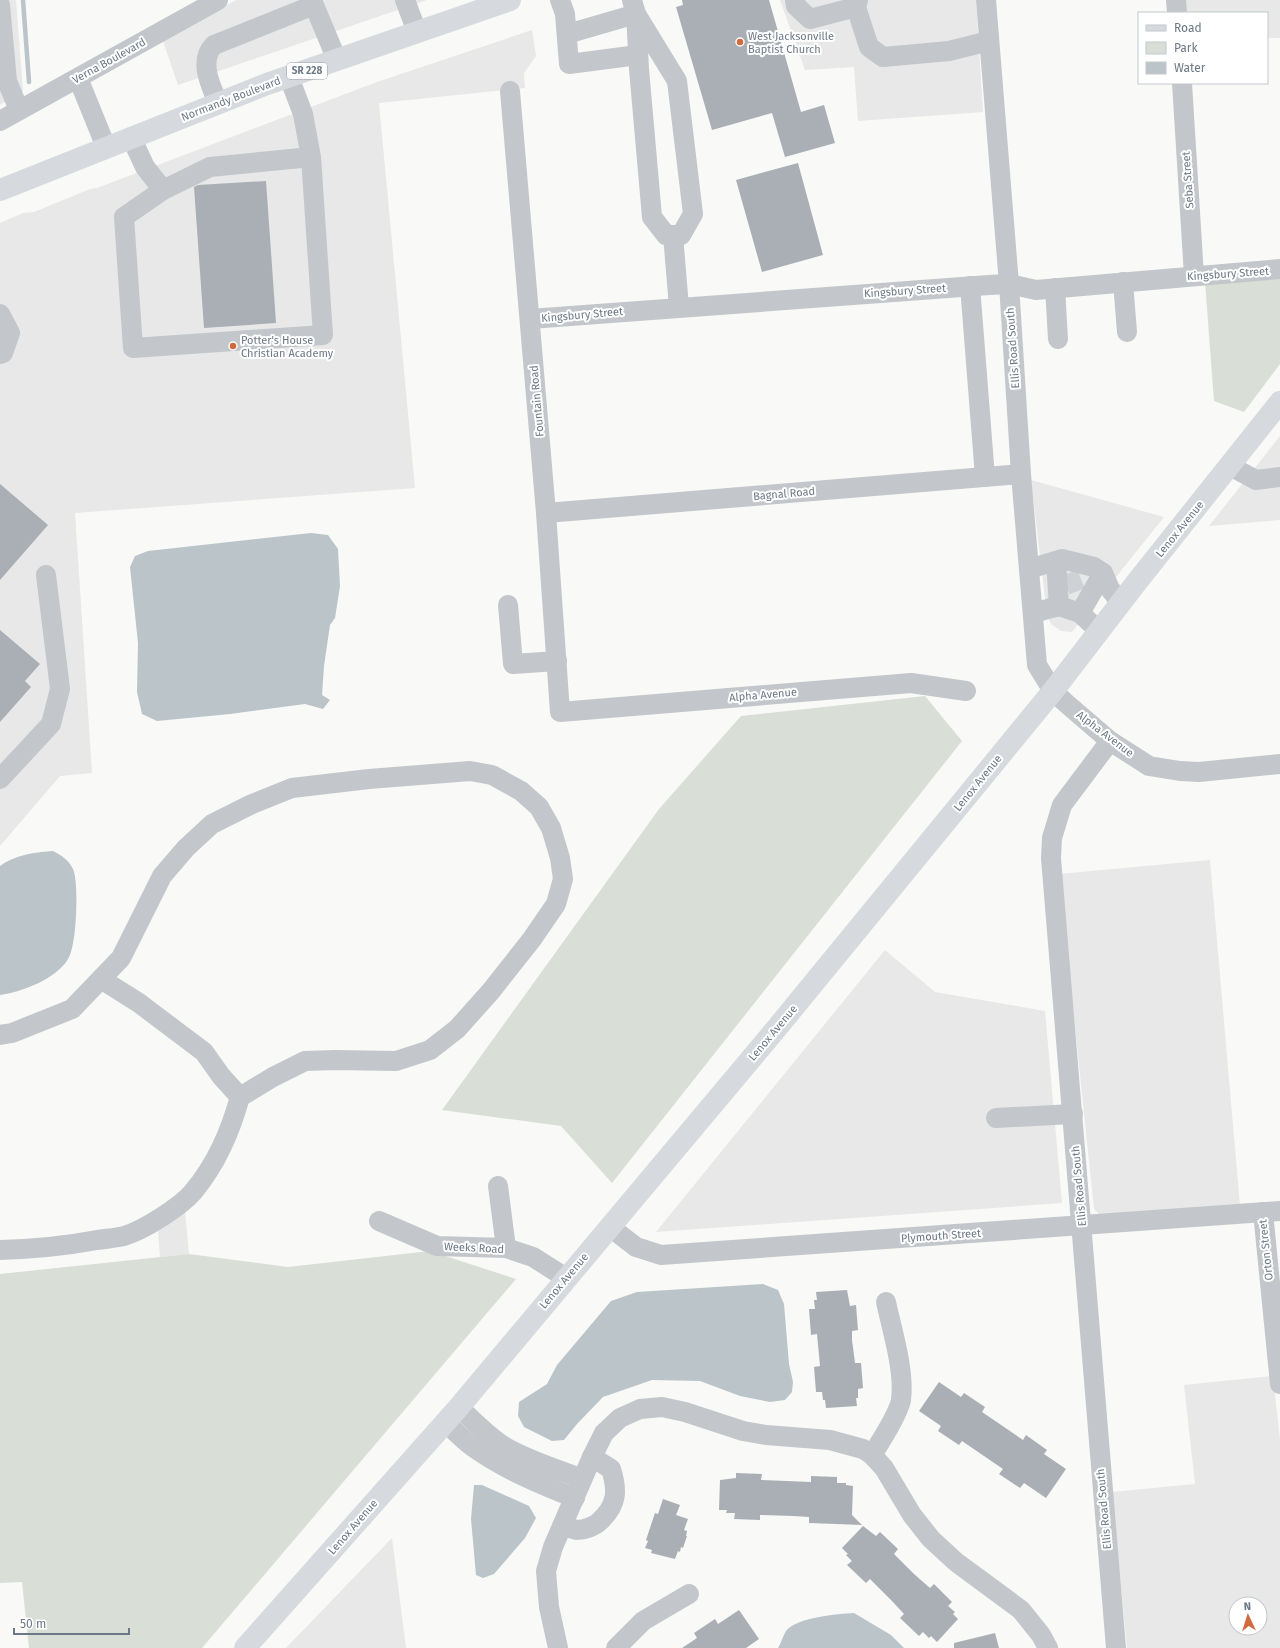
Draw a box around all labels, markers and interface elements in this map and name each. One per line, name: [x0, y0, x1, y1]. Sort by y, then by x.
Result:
legend: [1138, 12, 1268, 84]
text: Road: [1174, 21, 1202, 35]
place label: West Jacksonville Baptist Church: [748, 30, 834, 56]
street label: Verna Boulevard: [70, 35, 148, 87]
marker: West Jacksonville Baptist Church: [735, 37, 745, 47]
text: Park: [1174, 41, 1198, 55]
text: Water: [1174, 61, 1206, 75]
road number: SR 228: [287, 63, 327, 79]
street label: Normandy Boulevard: [180, 74, 282, 124]
street label: Seba Street: [1180, 151, 1196, 209]
street label: Kingsbury Street: [1187, 265, 1269, 283]
street label: Kingsbury Street: [864, 282, 946, 300]
street label: Kingsbury Street: [541, 305, 624, 325]
street label: Ellis Road South: [1004, 307, 1022, 389]
place label: Potter's House Christian Academy: [241, 334, 334, 360]
marker: Potter's House Christian Academy: [228, 341, 238, 351]
street label: Fountain Road: [527, 365, 547, 437]
street label: Bagnal Road: [752, 485, 816, 503]
street label: Lenox Avenue: [1153, 498, 1207, 560]
street label: Alpha Avenue: [729, 686, 797, 704]
street label: Alpha Avenue: [1074, 708, 1136, 760]
street label: Lenox Avenue: [951, 752, 1005, 814]
street label: Lenox Avenue: [746, 1002, 800, 1064]
street label: Ellis Road South: [1069, 1145, 1089, 1227]
street label: Orton Street: [1256, 1219, 1276, 1281]
street label: Plymouth Street: [901, 1227, 982, 1245]
street label: Weeks Road: [444, 1240, 504, 1256]
street label: Lenox Avenue: [537, 1250, 591, 1312]
street label: Ellis Road South: [1094, 1468, 1114, 1550]
street label: Lenox Avenue: [326, 1497, 380, 1557]
north arrow: [1228, 1596, 1268, 1636]
text: N: [1243, 1600, 1251, 1613]
scale bar: [14, 1610, 129, 1636]
text: 50 m: [20, 1617, 46, 1631]

